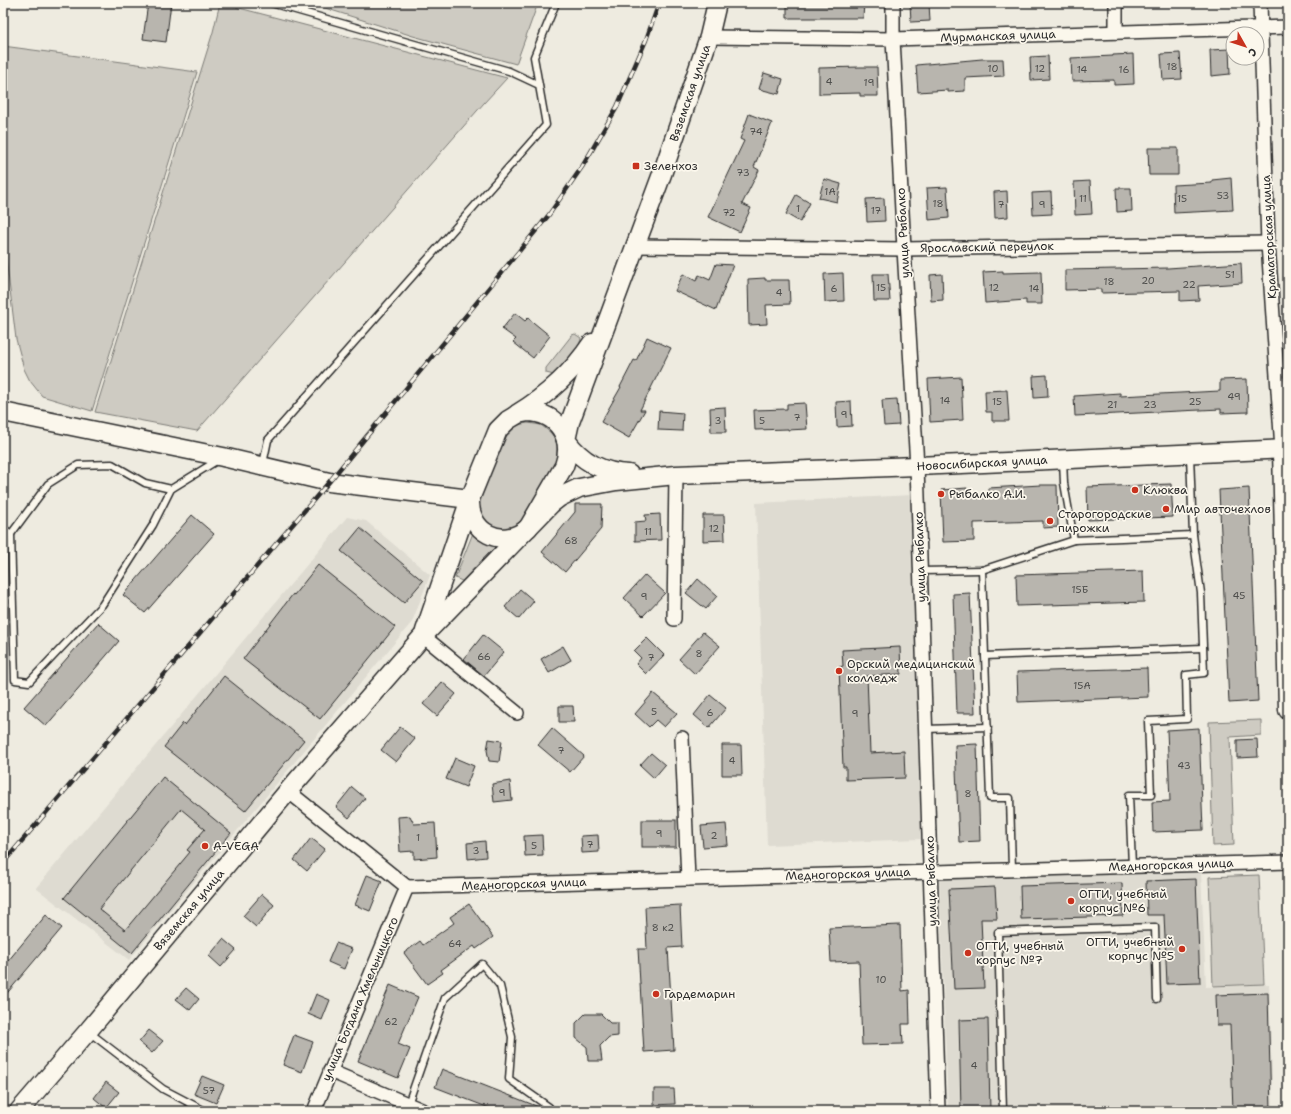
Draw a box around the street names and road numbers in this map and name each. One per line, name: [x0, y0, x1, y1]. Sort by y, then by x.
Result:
street label: Мурманская улица: [940, 26, 1057, 46]
street label: Вяземская улица: [666, 42, 714, 144]
street label: Краматорская улица: [1258, 174, 1280, 299]
street label: улица Рыбалко: [893, 187, 913, 279]
street label: Ярославский переулок: [920, 238, 1055, 256]
street label: Новосибирская улица: [916, 452, 1049, 474]
street label: улица Рыбалко: [910, 511, 930, 603]
street label: улица Рыбалко: [921, 835, 941, 927]
street label: Медногорская улица: [1108, 855, 1234, 875]
street label: Медногорская улица: [785, 864, 911, 884]
street label: Вяземская улица: [150, 865, 228, 954]
street label: Медногорская улица: [461, 874, 587, 894]
street label: улица Богдана Хмельницкого: [318, 914, 402, 1084]

